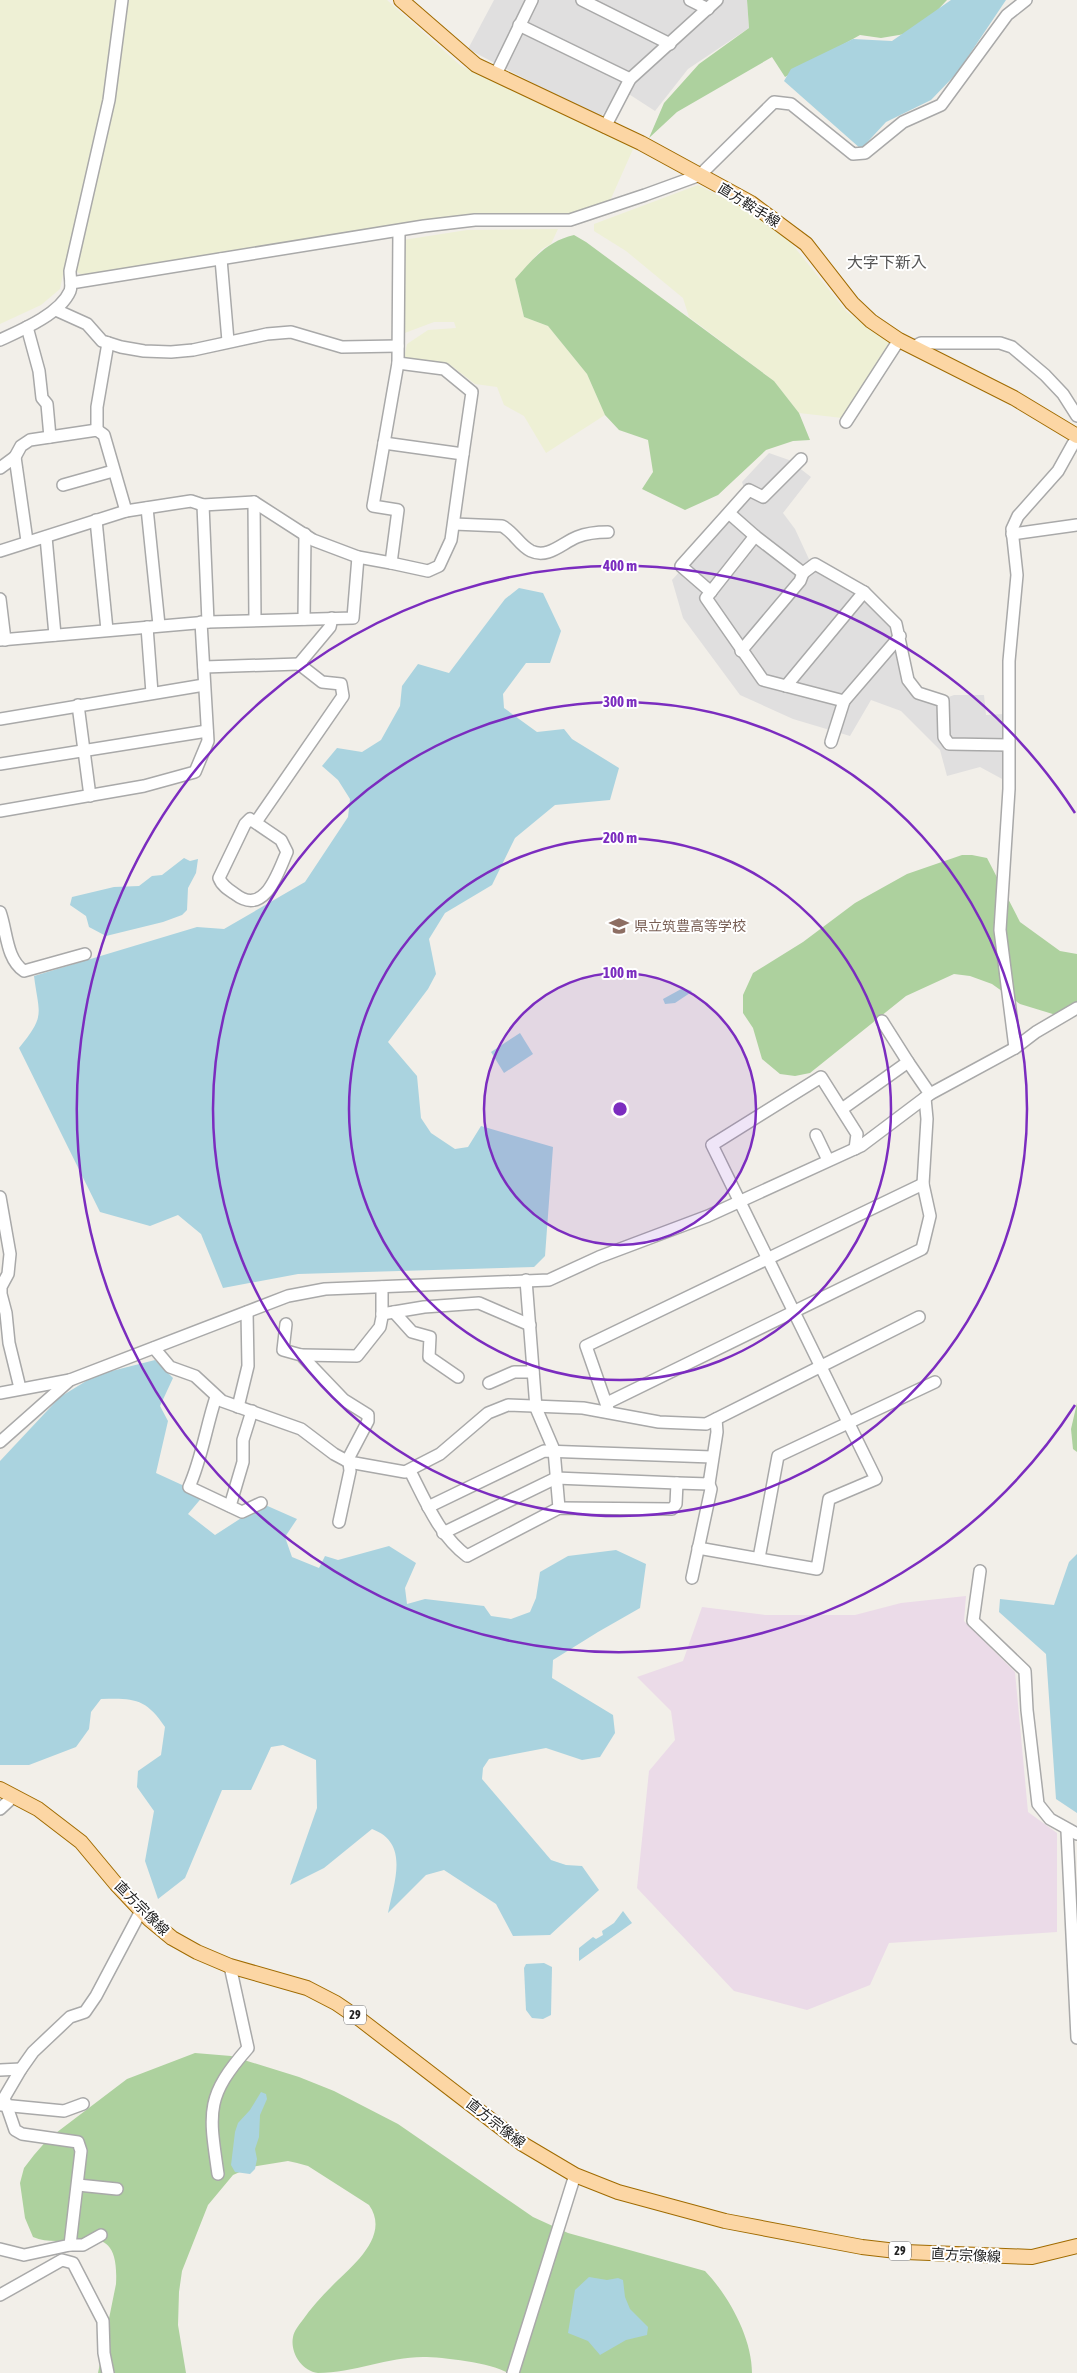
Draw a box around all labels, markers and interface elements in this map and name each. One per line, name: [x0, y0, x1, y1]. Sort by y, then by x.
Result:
street label: 直方鞍手線: [715, 180, 783, 230]
district label: 大字下新入: [847, 253, 927, 271]
text: 400 m: [602, 557, 637, 574]
text: 300 m: [603, 693, 637, 710]
text: 200 m: [603, 829, 637, 846]
school or university icon: 県立筑豊高等学校: [608, 915, 630, 937]
place label: 県立筑豊高等学校: [634, 918, 746, 934]
text: 100 m: [603, 964, 637, 981]
centre of rings: [611, 1100, 629, 1118]
street label: 直方宗像線: [112, 1878, 172, 1938]
road number: 29: [344, 2006, 366, 2024]
street label: 直方宗像線: [463, 2095, 529, 2151]
road number: 29: [889, 2242, 911, 2260]
street label: 直方宗像線: [931, 2245, 1001, 2265]

